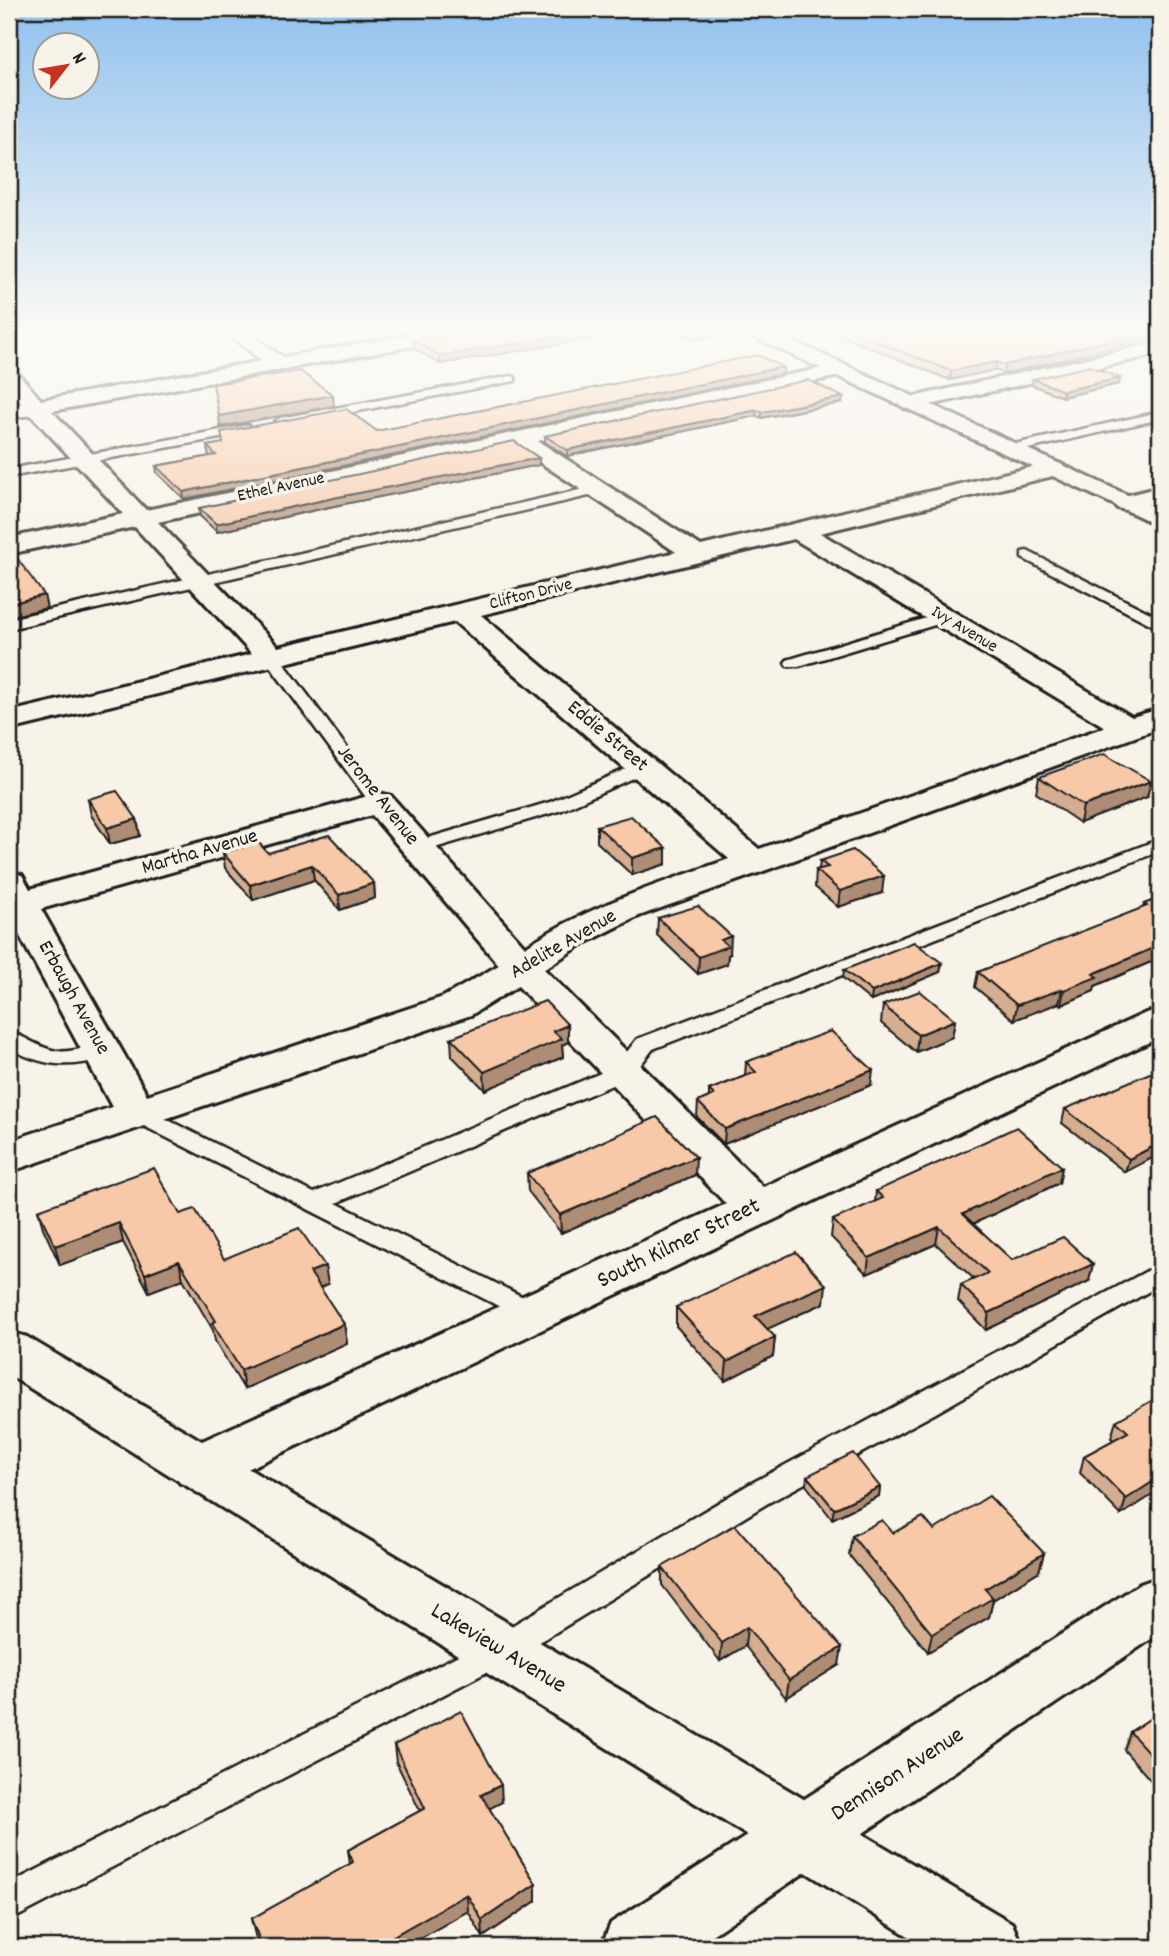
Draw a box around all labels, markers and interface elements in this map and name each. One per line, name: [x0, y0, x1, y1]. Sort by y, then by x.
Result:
north arrow: [32, 32, 102, 102]
text: N: [64, 48, 92, 70]
street label: Ethel Avenue: [235, 467, 327, 509]
street label: Clifton Drive: [487, 573, 575, 617]
street label: Ivy Avenue: [926, 600, 1002, 660]
street label: Eddie Street: [560, 694, 654, 780]
street label: Jerome Avenue: [328, 740, 426, 852]
street label: Martha Avenue: [138, 822, 262, 884]
street label: Adelite Avenue: [505, 902, 623, 988]
street label: Erbaugh Avenue: [29, 935, 117, 1061]
street label: South Kilmer Street: [592, 1190, 767, 1298]
street label: Lakeview Avenue: [424, 1595, 572, 1703]
street label: Dennison Avenue: [825, 1719, 971, 1831]

